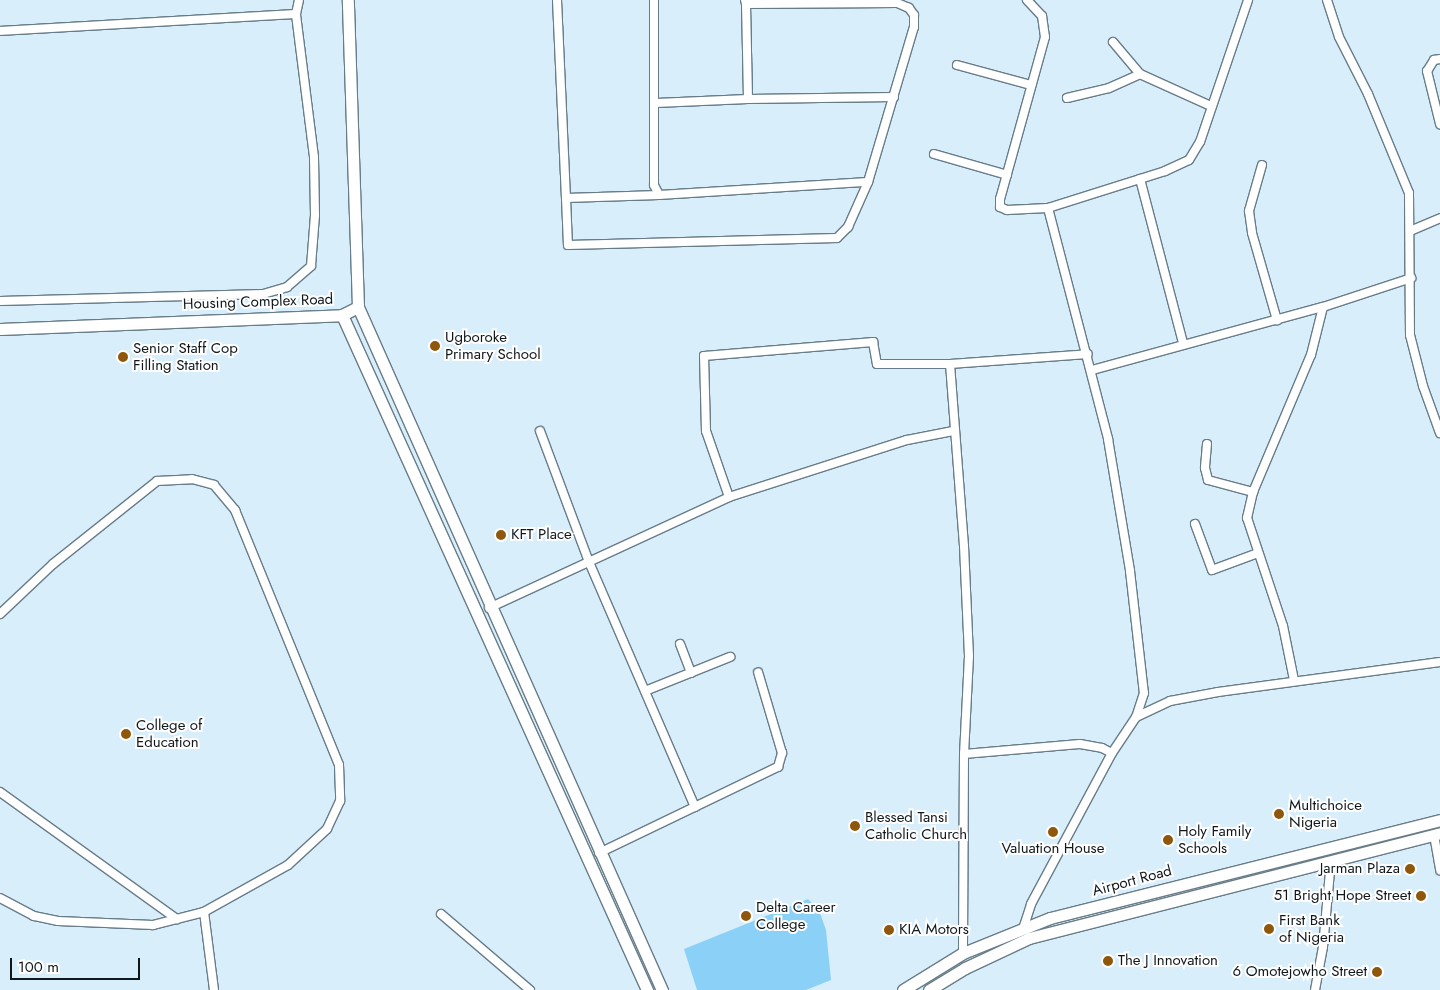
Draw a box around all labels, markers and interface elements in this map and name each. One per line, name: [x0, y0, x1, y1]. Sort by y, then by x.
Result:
street label: Housing Complex Road: [182, 290, 334, 314]
place label: Ugboroke Primary School: [445, 328, 541, 363]
place label: Senior Staff Cop Filling Station: [133, 339, 238, 374]
marker: Ugboroke Primary School: [429, 340, 441, 352]
marker: Senior Staff Cop Filling Station: [117, 351, 129, 363]
place label: KFT Place: [511, 526, 572, 544]
marker: KFT Place: [495, 529, 507, 541]
place label: College of Education: [136, 716, 202, 751]
marker: College of Education: [120, 728, 132, 740]
place label: Multichoice Nigeria: [1289, 796, 1362, 831]
place label: Blessed Tansi Catholic Church: [865, 808, 967, 843]
marker: Multichoice Nigeria: [1273, 808, 1285, 820]
marker: Blessed Tansi Catholic Church: [849, 820, 861, 832]
place label: Holy Family Schools: [1178, 822, 1251, 857]
marker: Valuation House: [1047, 826, 1059, 838]
marker: Holy Family Schools: [1162, 834, 1174, 846]
place label: Valuation House: [1002, 840, 1104, 858]
place label: Jarman Plaza: [1320, 860, 1400, 878]
street label: Airport Road: [1090, 862, 1174, 900]
marker: Jarman Plaza: [1404, 863, 1416, 875]
place label: 51 Bright Hope Street: [1274, 887, 1411, 905]
marker: 51 Bright Hope Street: [1415, 890, 1427, 902]
place label: Delta Career College: [756, 898, 836, 933]
marker: Delta Career College: [740, 910, 752, 922]
place label: First Bank of Nigeria: [1279, 911, 1344, 946]
place label: KIA Motors: [899, 921, 969, 939]
marker: First Bank of Nigeria: [1263, 923, 1275, 935]
marker: KIA Motors: [883, 924, 895, 936]
scale bar: [12, 948, 142, 980]
place label: The J Innovation: [1118, 952, 1218, 970]
marker: The J Innovation: [1102, 955, 1114, 967]
text: 100 m: [18, 956, 59, 978]
place label: 6 Omotejowho Street: [1233, 963, 1367, 981]
marker: 6 Omotejowho Street: [1371, 966, 1383, 978]

